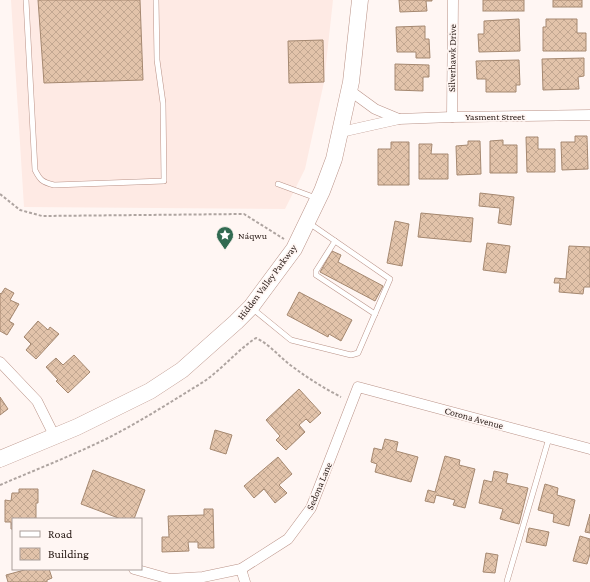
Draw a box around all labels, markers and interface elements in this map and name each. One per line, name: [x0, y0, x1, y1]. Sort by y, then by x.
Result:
street label: Silverhawk Drive: [446, 23, 458, 92]
street label: Yasment Street: [465, 111, 526, 122]
place icon: Náqwu: [215, 225, 235, 250]
place label: Náqwu: [238, 230, 268, 241]
street label: Hidden Valley Parkway: [235, 242, 299, 322]
street label: Corona Avenue: [443, 405, 505, 431]
street label: Sedona Lane: [304, 460, 334, 511]
legend: [12, 518, 142, 570]
text: Road: [48, 527, 73, 541]
text: Building: [48, 547, 89, 561]

